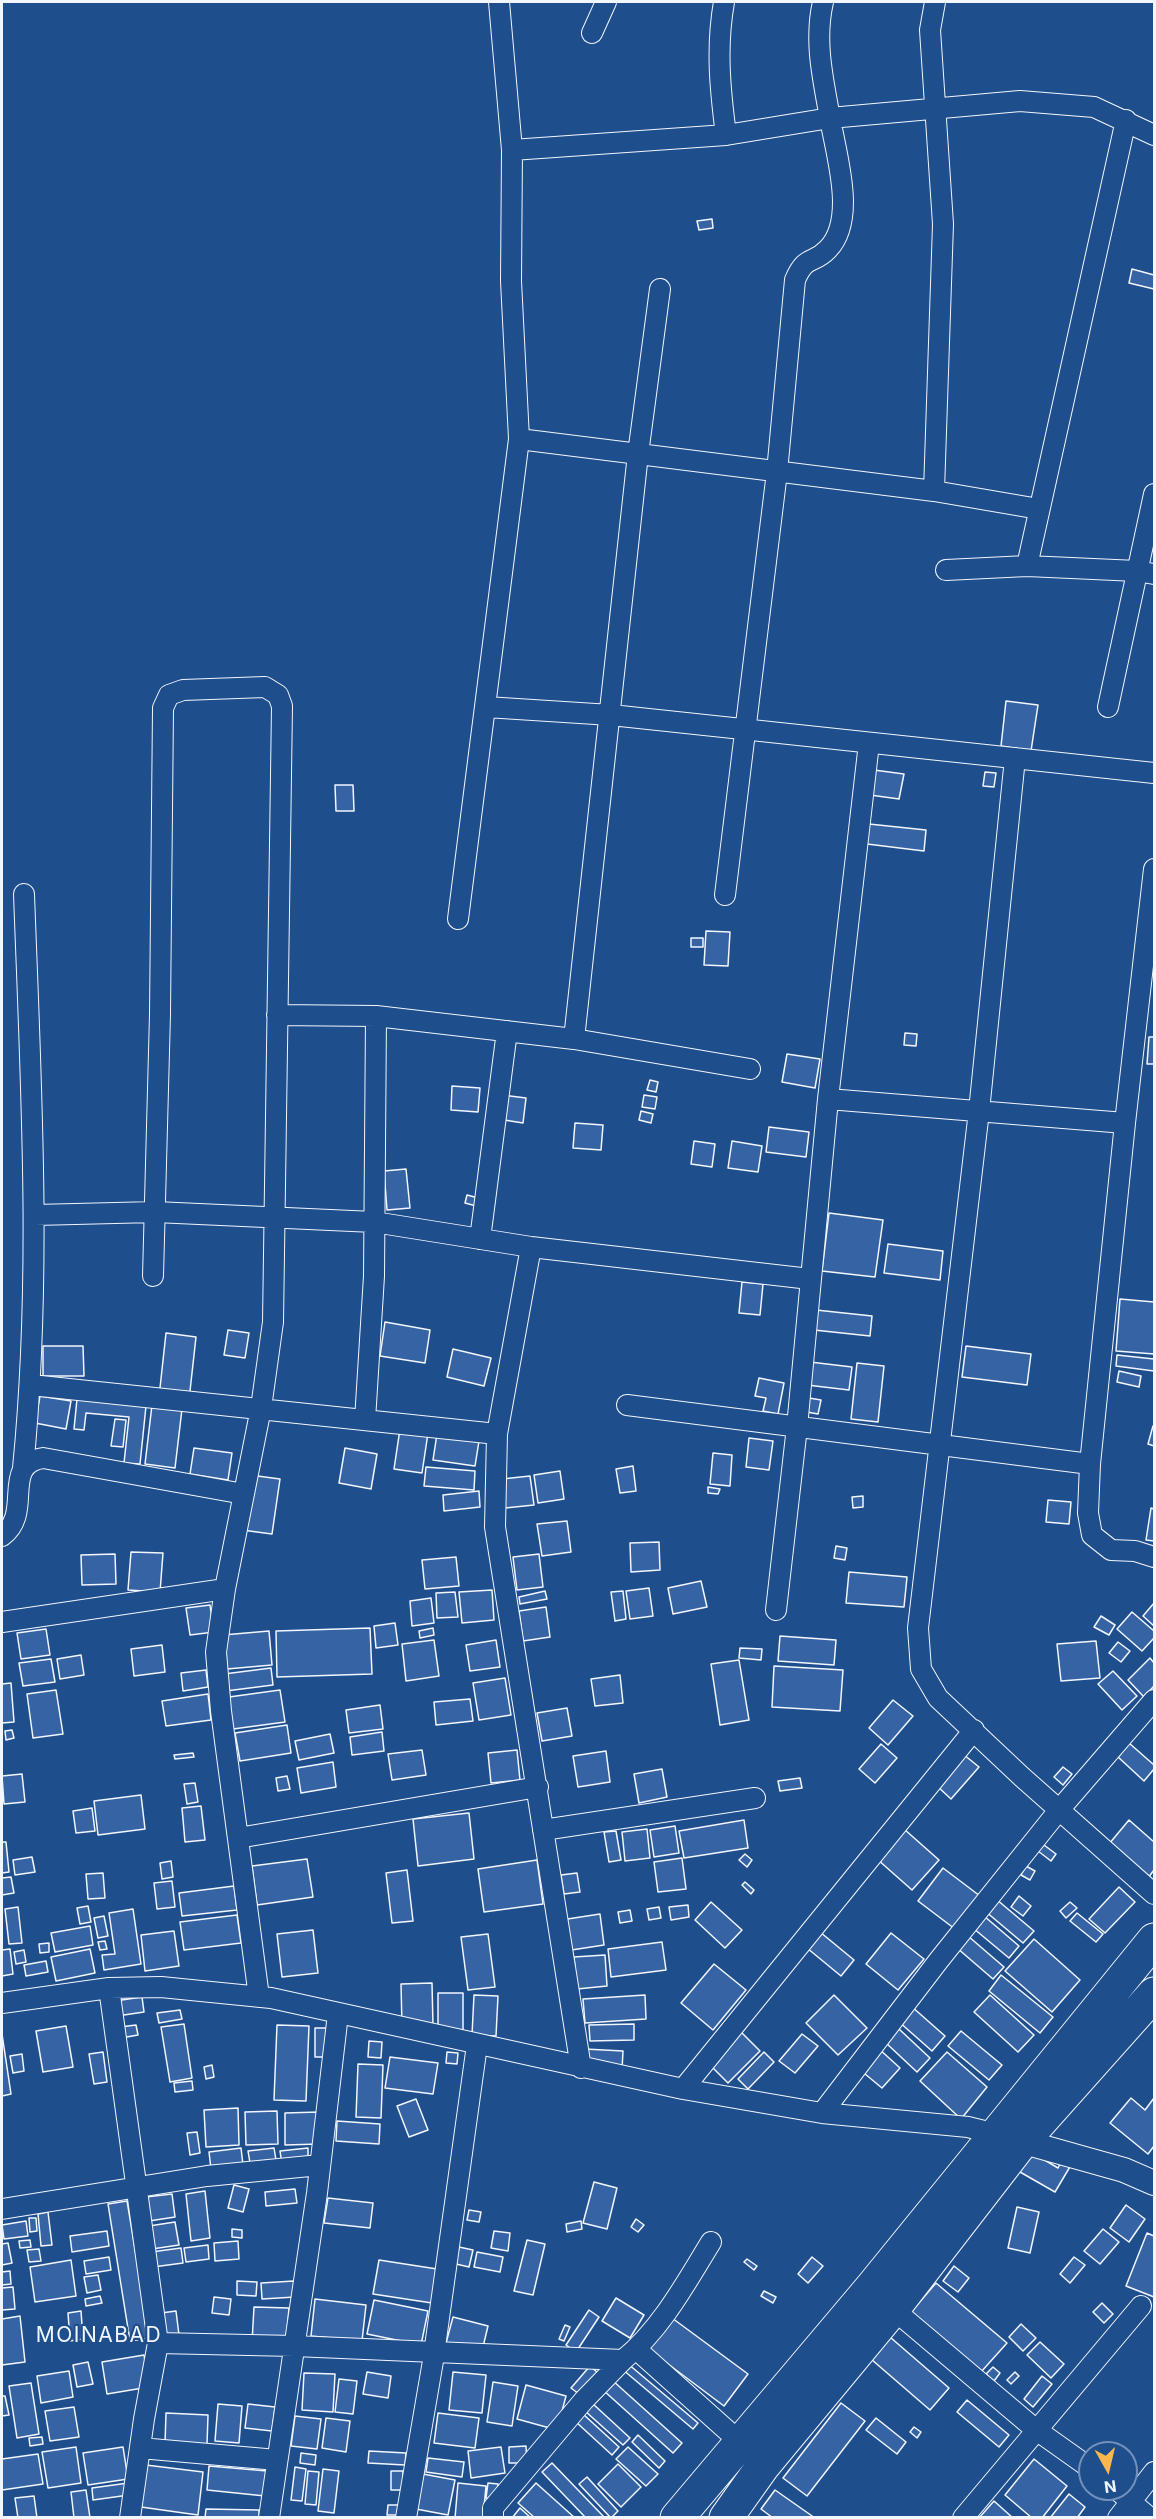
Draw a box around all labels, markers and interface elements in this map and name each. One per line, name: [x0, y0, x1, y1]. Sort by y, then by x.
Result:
district label: MOINABAD: [36, 2323, 162, 2349]
north arrow: [1078, 2441, 1138, 2501]
text: N: [1103, 2476, 1118, 2498]

